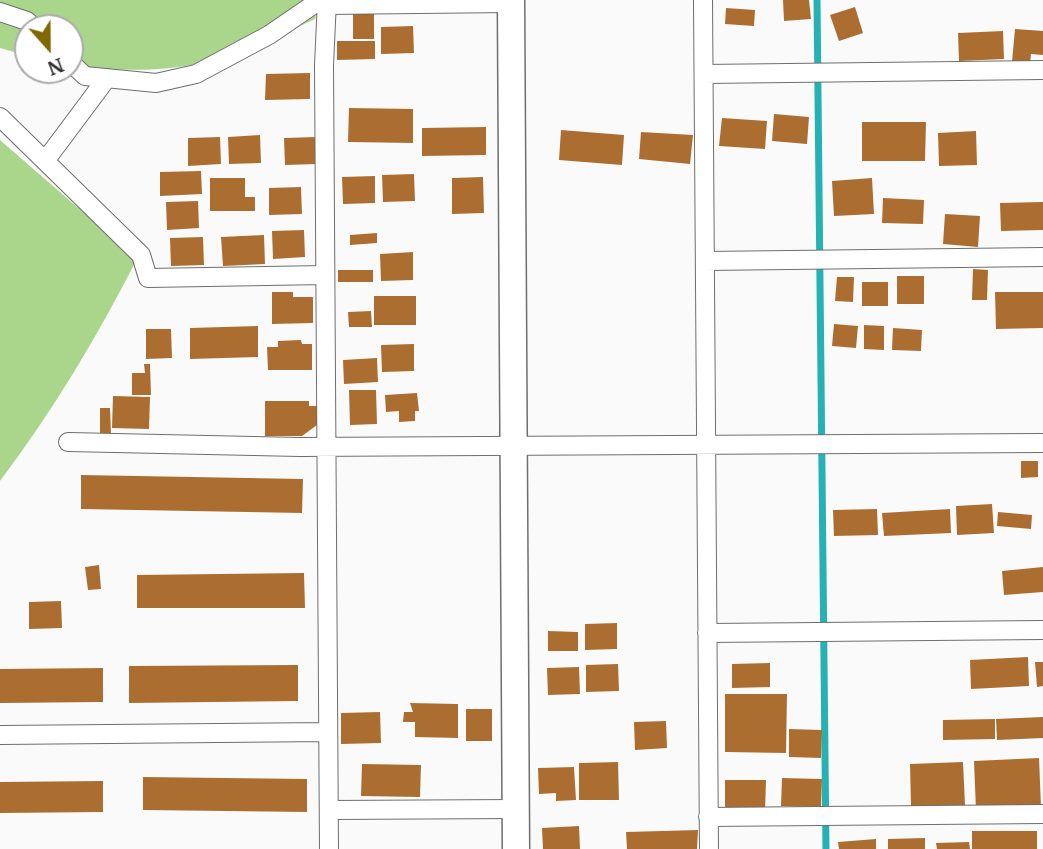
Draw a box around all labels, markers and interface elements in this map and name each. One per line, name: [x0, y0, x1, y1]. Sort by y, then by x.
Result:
north arrow: [14, 14, 84, 84]
text: N: [45, 53, 67, 81]

